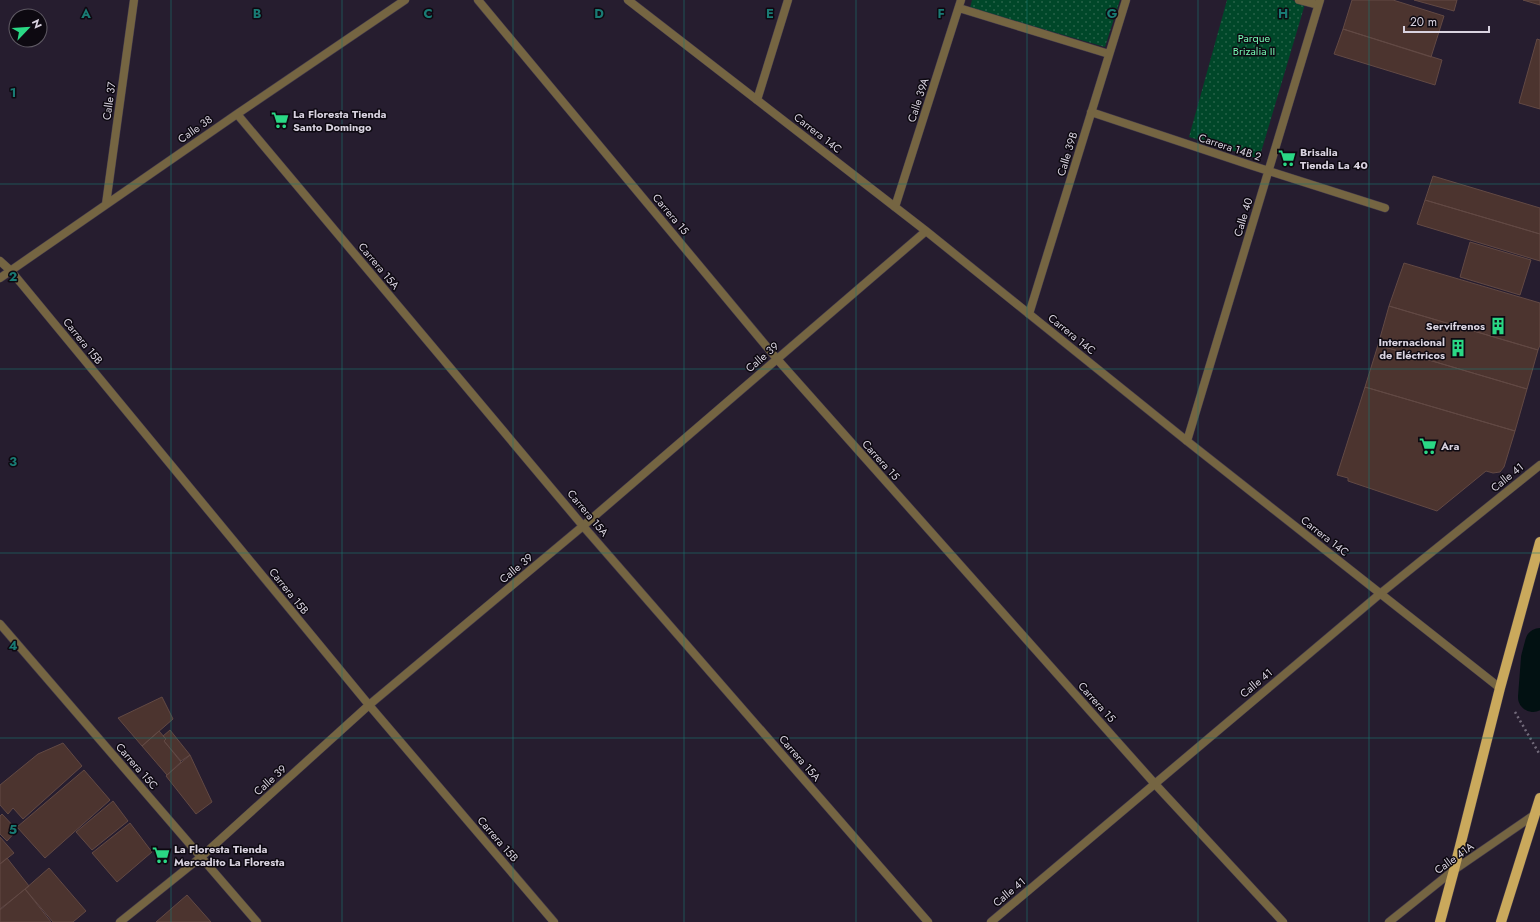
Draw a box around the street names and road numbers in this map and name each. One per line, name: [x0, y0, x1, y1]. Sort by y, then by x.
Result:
street label: Calle 39A: [903, 75, 933, 124]
street label: Calle 37: [98, 81, 120, 121]
street label: Carrera 14C: [791, 109, 845, 157]
street label: Calle 38: [174, 111, 216, 147]
street label: Carrera 14B 2: [1196, 129, 1264, 165]
street label: Calle 39B: [1053, 130, 1081, 178]
street label: Carrera 15: [649, 190, 693, 238]
street label: Calle 40: [1230, 195, 1257, 238]
street label: Carrera 15A: [355, 239, 404, 293]
street label: Carrera 14C: [1045, 310, 1099, 358]
street label: Carrera 15B: [59, 314, 107, 368]
street label: Calle 39: [742, 338, 782, 376]
street label: Carrera 15: [859, 436, 903, 484]
street label: Calle 41: [1487, 459, 1527, 495]
street label: Carrera 15A: [564, 486, 613, 540]
street label: Carrera 14C: [1298, 512, 1352, 560]
street label: Calle 39: [496, 549, 536, 587]
street label: Carrera 15B: [265, 564, 313, 618]
street label: Calle 41: [1236, 665, 1276, 701]
street label: Carrera 15: [1075, 678, 1119, 726]
street label: Carrera 15A: [775, 731, 825, 785]
street label: Carrera 15C: [112, 739, 162, 793]
street label: Calle 39: [250, 761, 290, 799]
street label: Carrera 15B: [474, 813, 522, 865]
street label: Calle 41A: [1431, 838, 1478, 878]
street label: Calle 41: [989, 874, 1029, 910]

